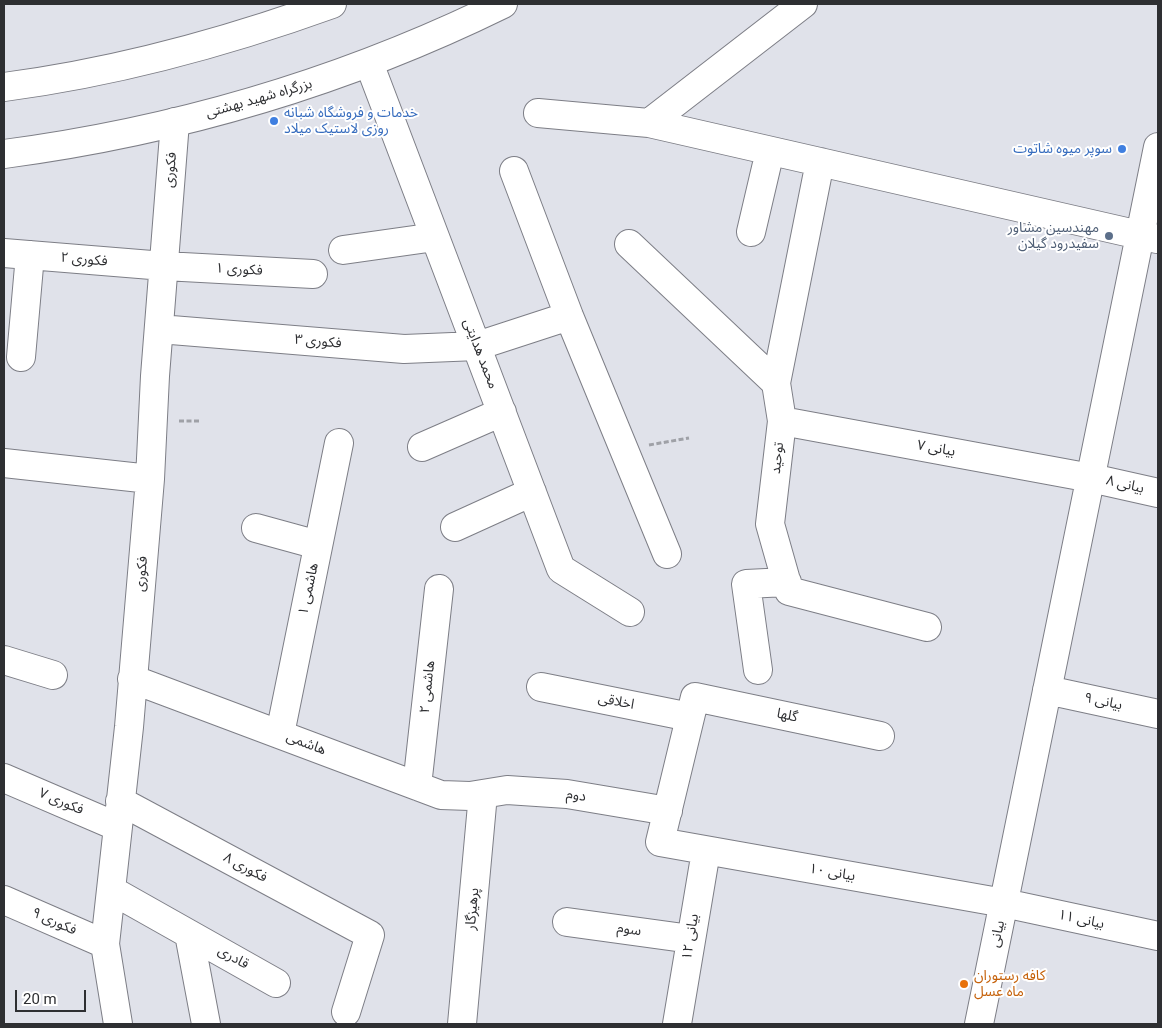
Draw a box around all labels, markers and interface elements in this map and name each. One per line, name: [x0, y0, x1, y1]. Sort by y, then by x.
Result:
street label: بزرگراه شهید بهشتی: [204, 76, 314, 122]
place label: خدمات و فروشگاه شبانه روزی لاستیک میلاد: [284, 105, 418, 138]
marker: خدمات و فروشگاه شبانه روزی لاستیک میلاد: [268, 115, 280, 127]
place label: سوپر میوه شاتوت: [1013, 141, 1112, 157]
marker: سوپر میوه شاتوت: [1116, 143, 1128, 155]
street label: فکوری: [161, 151, 181, 189]
place label: مهندسین مشاور سفیدرود گیلان: [1008, 220, 1099, 252]
marker: مهندسین مشاور سفیدرود گیلان: [1103, 230, 1115, 242]
street label: فکوری ۲: [60, 250, 108, 270]
street label: فکوری ۱: [215, 260, 263, 280]
street label: محمد هدایتی: [459, 317, 501, 391]
street label: فکوری ۳: [294, 332, 342, 352]
street label: بیانی ۷: [916, 437, 956, 461]
street label: توحید: [768, 441, 788, 475]
street label: بیانی ۸: [1104, 472, 1146, 498]
street label: فکوری: [132, 555, 152, 593]
street label: هاشمی ۱: [295, 561, 323, 617]
street label: هاشمی ۲: [417, 660, 439, 714]
street label: اخلاقی: [596, 690, 636, 714]
street label: بیانی ۹: [1082, 690, 1124, 714]
street label: گلها: [775, 706, 799, 726]
street label: هاشمی: [284, 729, 328, 759]
street label: فکوری ۷: [36, 785, 86, 819]
street label: دوم: [565, 786, 587, 806]
street label: فکوری ۸: [220, 849, 270, 887]
street label: بیانی ۱۰: [808, 861, 856, 885]
street label: پرهیزگار: [463, 887, 483, 931]
street label: فکوری ۹: [29, 905, 79, 939]
street label: بیانی ۱۱: [1056, 907, 1106, 933]
street label: بیانی ۱۲: [679, 913, 703, 961]
street label: بیانی: [987, 919, 1009, 949]
street label: سوم: [616, 920, 642, 940]
street label: قادری: [215, 943, 251, 973]
place label: کافه رستوران ماه عسل: [974, 968, 1046, 1000]
marker: کافه رستوران ماه عسل: [958, 978, 970, 990]
scale bar: [18, 980, 89, 1012]
text: 20 m: [23, 990, 57, 1008]

